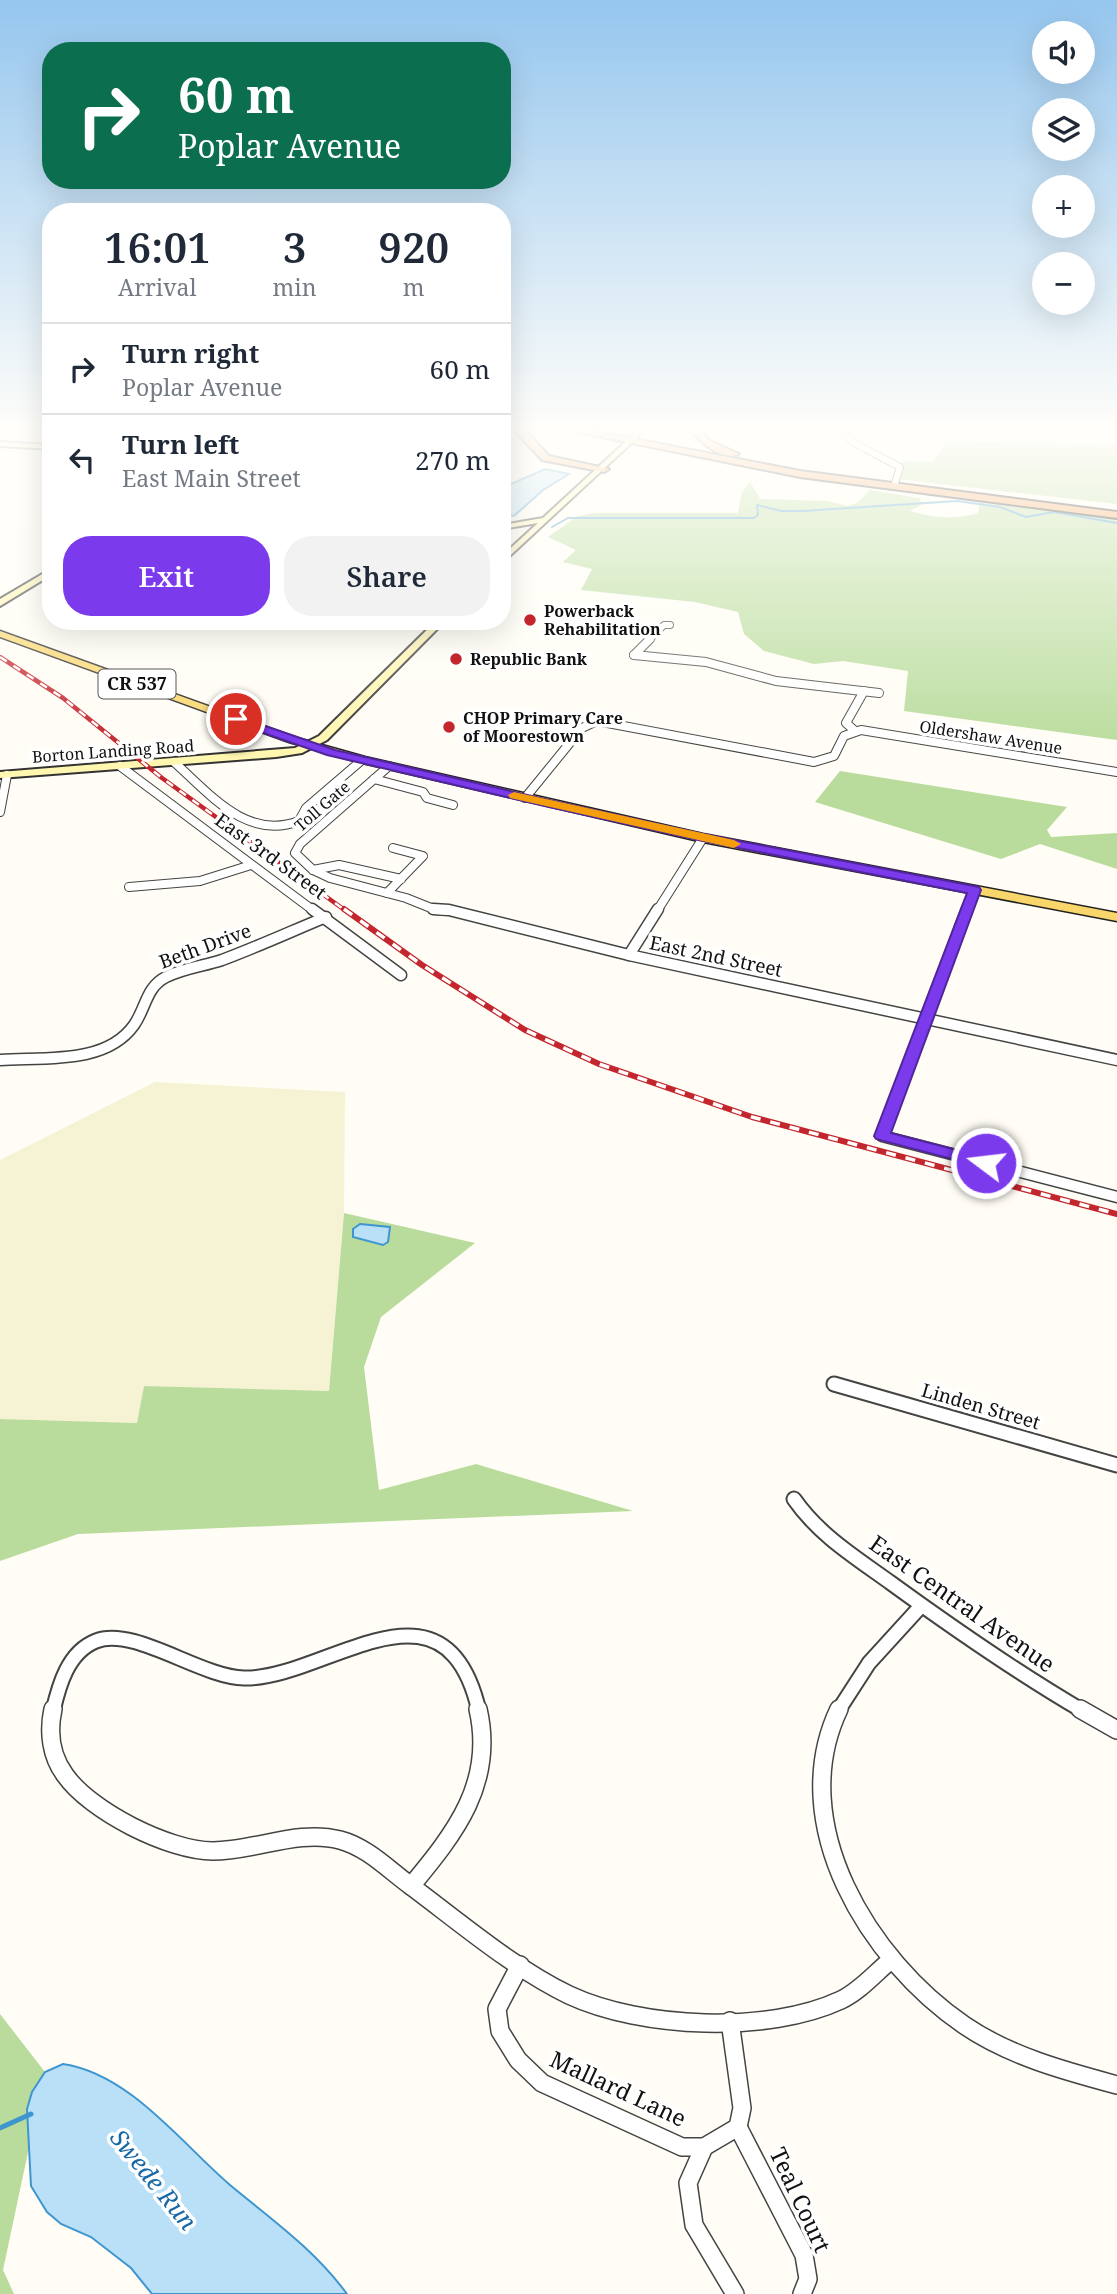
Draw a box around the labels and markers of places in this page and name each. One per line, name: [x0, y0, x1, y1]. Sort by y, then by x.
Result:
place label: Powerback Rehabilitation: [544, 600, 661, 640]
marker: Powerback Rehabilitation: [522, 612, 538, 628]
place label: Republic Bank: [470, 648, 588, 670]
marker: Republic Bank: [448, 651, 464, 667]
pin: [206, 689, 266, 749]
place label: CHOP Primary Care of Moorestown: [463, 707, 623, 747]
marker: CHOP Primary Care of Moorestown: [441, 719, 457, 735]

